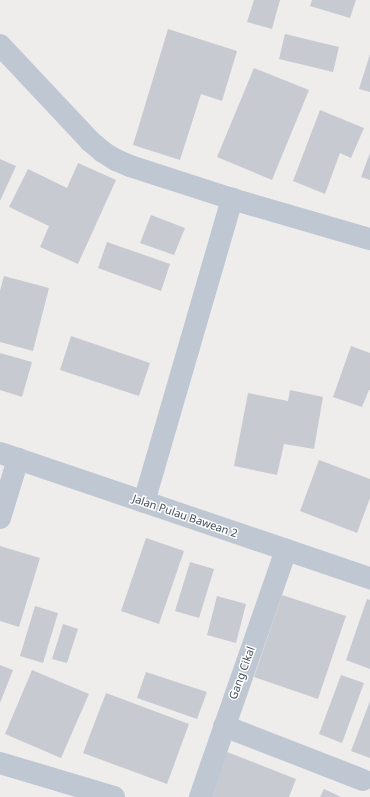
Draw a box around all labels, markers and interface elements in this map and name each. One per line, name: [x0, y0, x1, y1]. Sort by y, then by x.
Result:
street label: Jalan Pulau Bawean 2: [131, 492, 239, 540]
street label: Gang Cikal: [226, 645, 258, 701]

